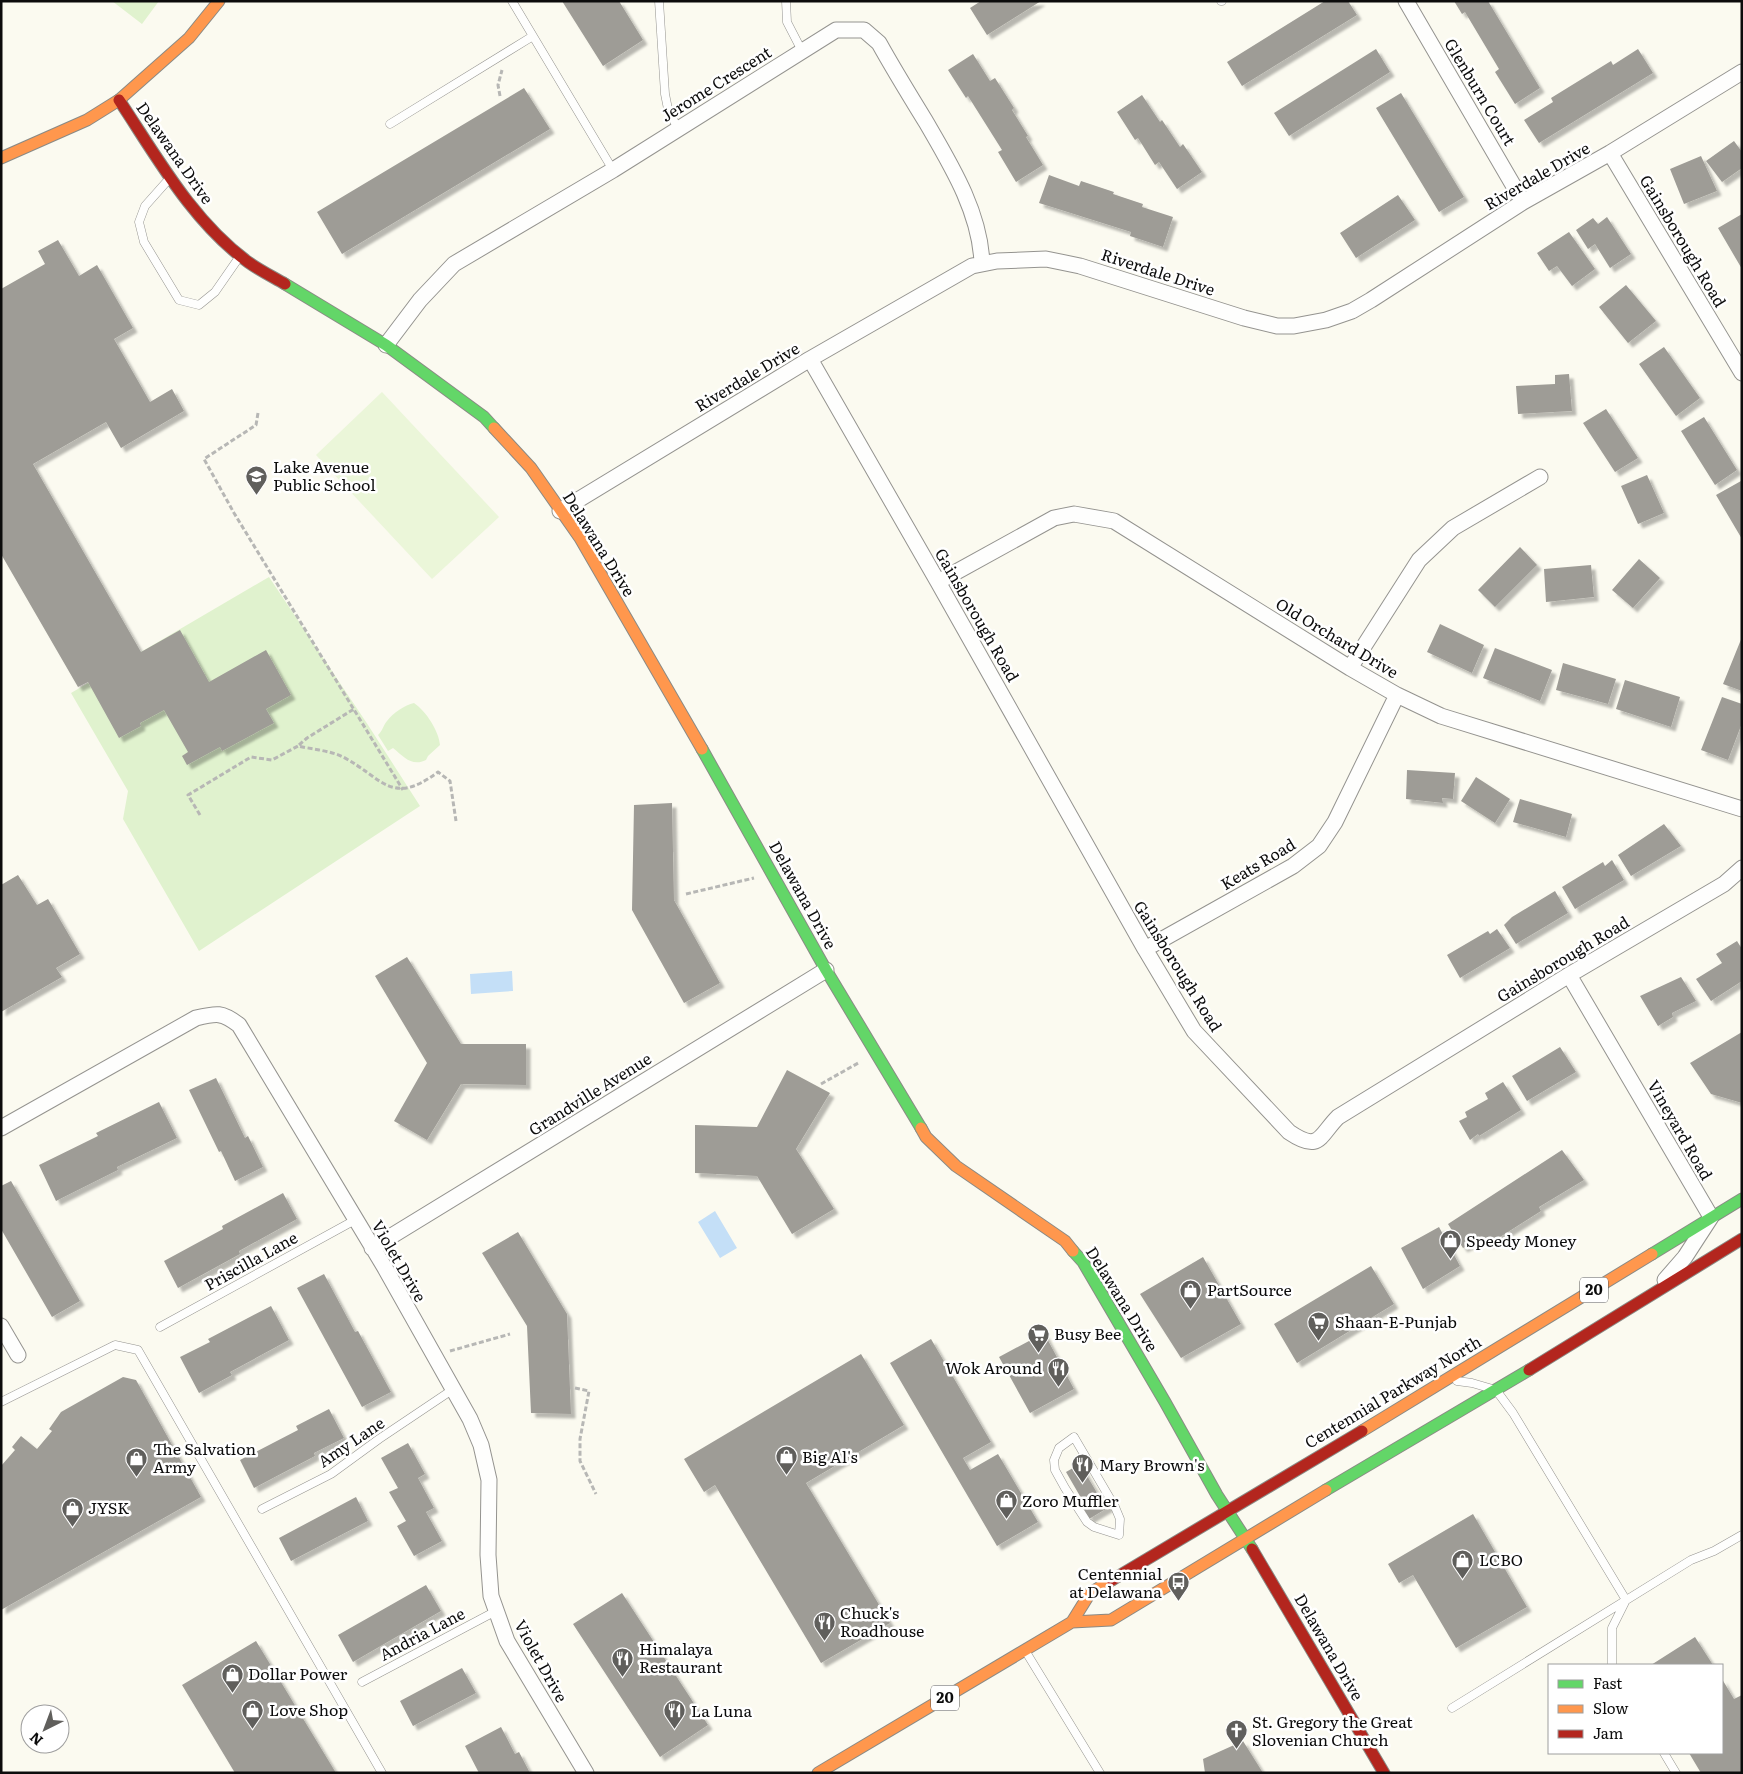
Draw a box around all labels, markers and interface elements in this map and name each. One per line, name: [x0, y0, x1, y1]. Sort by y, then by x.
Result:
street label: Glenburn Court: [1439, 33, 1523, 150]
street label: Jerome Crescent: [655, 39, 776, 127]
street label: Delawana Drive: [132, 96, 220, 209]
street label: Riverdale Drive: [1479, 135, 1594, 215]
street label: Gainsborough Road: [1635, 170, 1733, 311]
street label: Riverdale Drive: [1098, 241, 1218, 301]
street label: Riverdale Drive: [690, 335, 803, 417]
place label: Lake Avenue Public School: [273, 454, 376, 496]
school or university icon: Lake Avenue Public School: [245, 464, 269, 495]
street label: Delawana Drive: [558, 486, 642, 601]
street label: Gainsborough Road: [930, 543, 1026, 686]
street label: Old Orchard Drive: [1272, 591, 1403, 683]
street label: Keats Road: [1215, 831, 1300, 895]
street label: Delawana Drive: [764, 836, 844, 953]
street label: Gainsborough Road: [1129, 895, 1229, 1036]
street label: Gainsborough Road: [1492, 909, 1633, 1007]
street label: Grandville Avenue: [523, 1046, 656, 1141]
street label: Vineyard Road: [1642, 1075, 1719, 1184]
street label: Violet Drive: [367, 1215, 433, 1306]
street label: Priscilla Lane: [200, 1225, 301, 1296]
place label: Speedy Money: [1466, 1228, 1577, 1252]
shop icon: Speedy Money: [1438, 1229, 1462, 1260]
street label: Delawana Drive: [1081, 1241, 1165, 1356]
place label: PartSource: [1207, 1277, 1292, 1301]
shop icon: PartSource: [1179, 1278, 1203, 1309]
road number: 20: [1580, 1278, 1608, 1302]
place label: Shaan-E-Punjab: [1335, 1309, 1457, 1333]
supermarket icon: Shaan-E-Punjab: [1307, 1310, 1331, 1341]
place label: Busy Bee: [1054, 1321, 1121, 1345]
supermarket icon: Busy Bee: [1026, 1322, 1050, 1353]
street label: Centennial Parkway North: [1300, 1328, 1486, 1454]
place label: Wok Around: [945, 1355, 1042, 1379]
restaurant icon: Wok Around: [1046, 1356, 1070, 1387]
street label: Amy Lane: [312, 1410, 389, 1472]
place label: The Salvation Army: [153, 1436, 256, 1478]
place label: Big Al's: [802, 1444, 858, 1468]
shop icon: Big Al's: [774, 1445, 798, 1476]
shop icon: The Salvation Army: [125, 1446, 149, 1477]
place label: Mary Brown's: [1099, 1452, 1205, 1476]
restaurant icon: Mary Brown's: [1071, 1453, 1095, 1484]
place label: Zoro Muffler: [1022, 1488, 1119, 1512]
shop icon: Zoro Muffler: [994, 1489, 1018, 1520]
place label: JYSK: [88, 1495, 129, 1519]
shop icon: JYSK: [60, 1496, 84, 1527]
place label: LCBO: [1479, 1547, 1523, 1571]
shop icon: LCBO: [1451, 1548, 1475, 1579]
place label: Centennial at Delawana: [1069, 1561, 1162, 1603]
bus stop icon: Centennial at Delawana: [1166, 1571, 1190, 1602]
street label: Delawana Drive: [1289, 1588, 1370, 1705]
street label: Andria Lane: [374, 1600, 469, 1666]
place label: Chuck's Roadhouse: [840, 1600, 924, 1642]
restaurant icon: Chuck's Roadhouse: [812, 1610, 836, 1641]
street label: Violet Drive: [509, 1615, 574, 1706]
place label: Himalaya Restaurant: [639, 1636, 723, 1678]
restaurant icon: Himalaya Restaurant: [611, 1646, 635, 1677]
place label: Dollar Power: [248, 1661, 348, 1685]
shop icon: Dollar Power: [220, 1662, 244, 1693]
legend: [1548, 1664, 1723, 1754]
text: Fast: [1593, 1671, 1622, 1694]
road number: 20: [931, 1686, 959, 1710]
text: Slow: [1593, 1696, 1628, 1719]
place label: Love Shop: [269, 1697, 348, 1721]
shop icon: Love Shop: [241, 1698, 265, 1729]
place label: La Luna: [691, 1698, 753, 1722]
restaurant icon: La Luna: [663, 1699, 687, 1730]
north arrow: [20, 1704, 70, 1754]
place label: St. Gregory the Great Slovenian Church: [1252, 1709, 1413, 1751]
church icon: St. Gregory the Great Slovenian Church: [1224, 1719, 1248, 1750]
text: Jam: [1593, 1721, 1624, 1744]
text: N: [24, 1728, 47, 1751]

